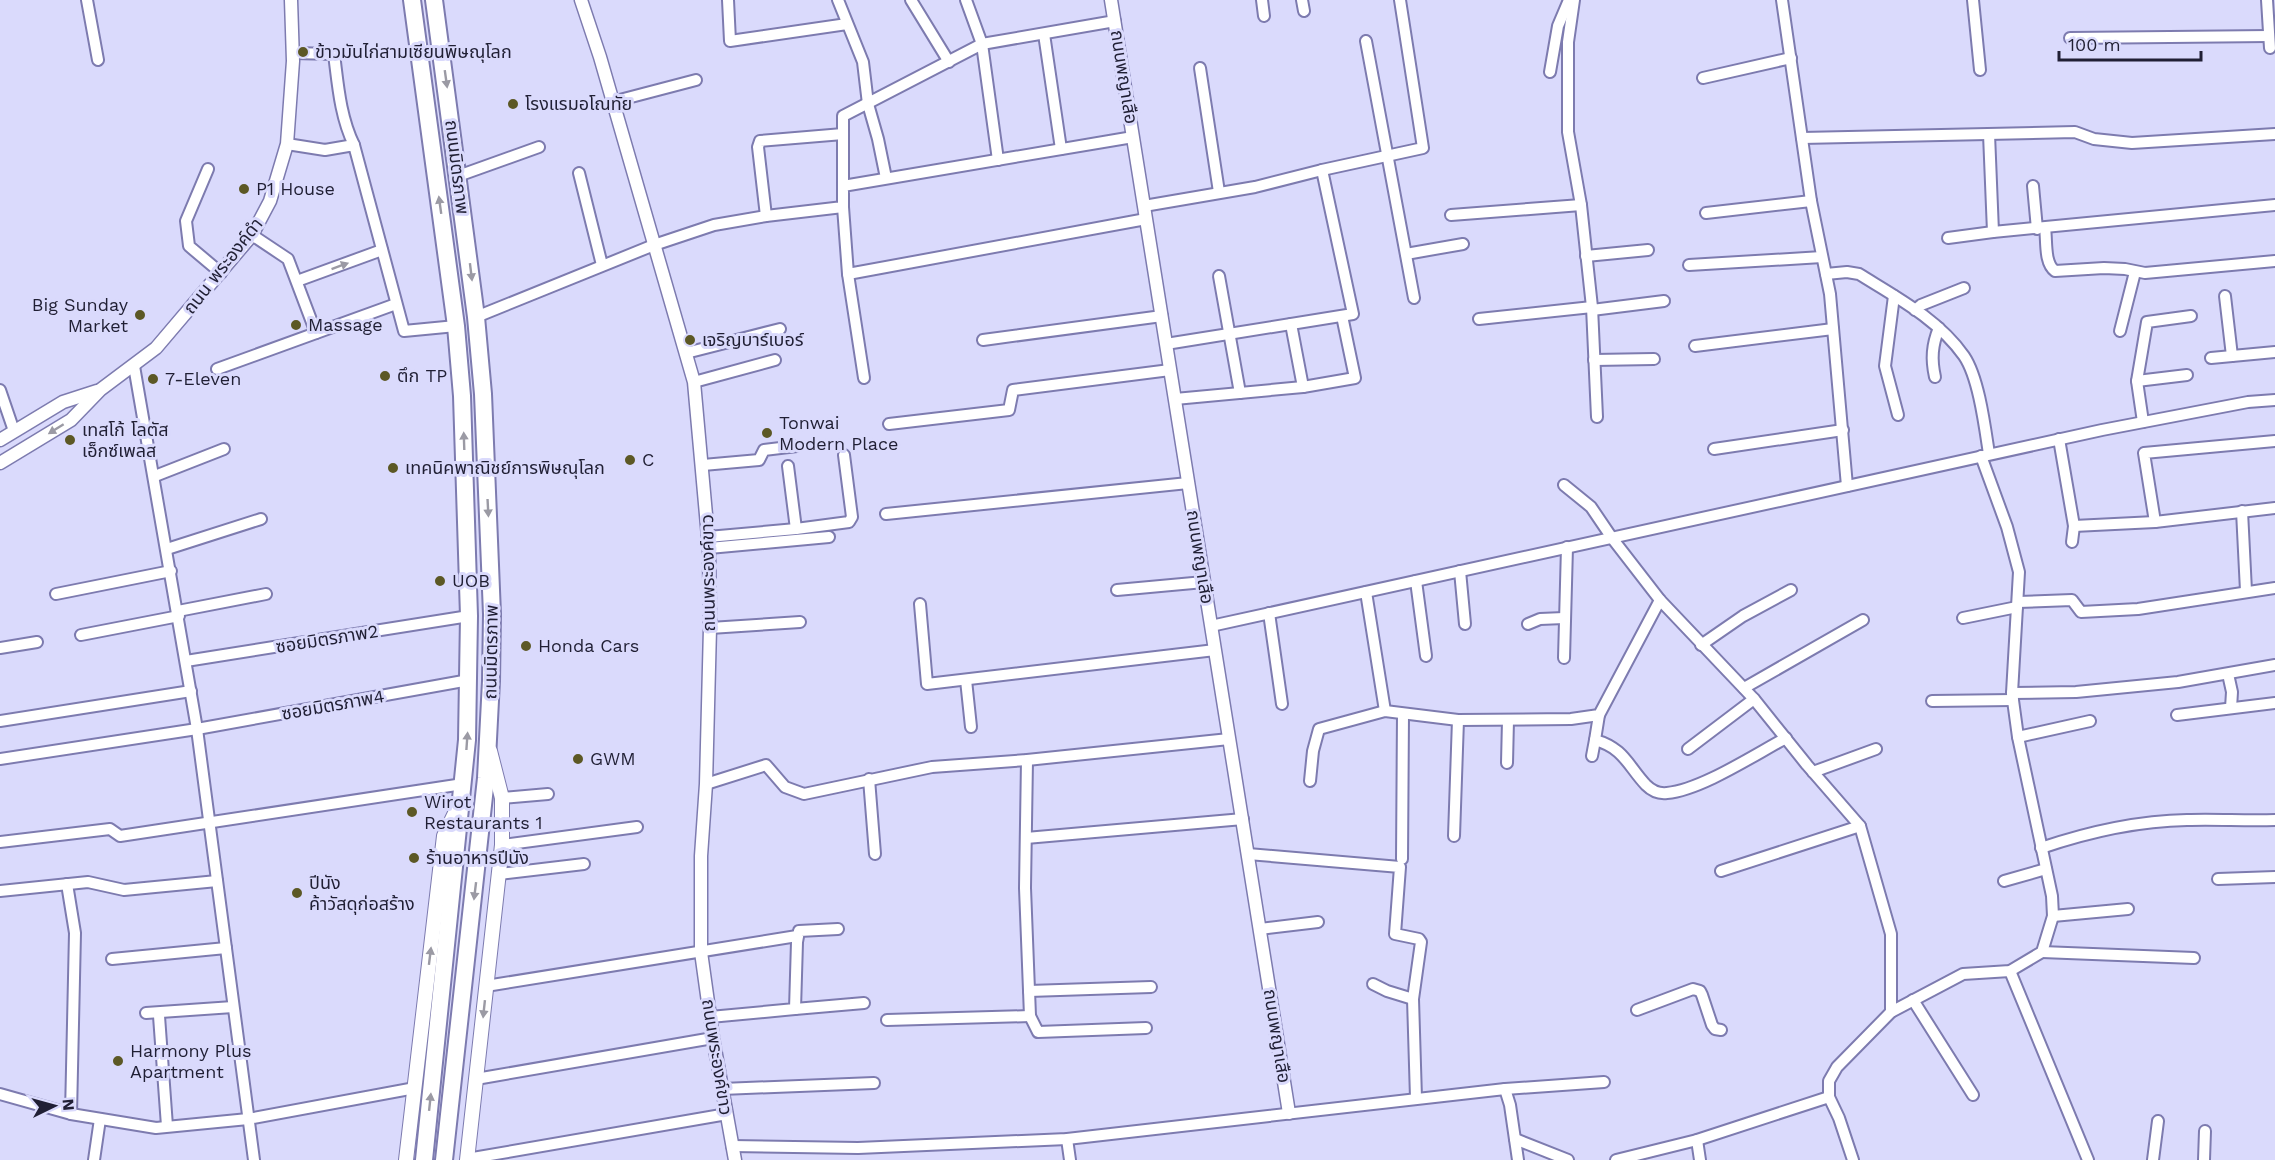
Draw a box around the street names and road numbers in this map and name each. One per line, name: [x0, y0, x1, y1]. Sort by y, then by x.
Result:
street label: ถนนพญาเสือ: [1107, 28, 1142, 125]
street label: ถนนมิตรภาพ: [441, 119, 474, 215]
street label: ถนน พระองค์ดำ: [179, 214, 267, 318]
street label: ถนนพญาเสือ: [1183, 508, 1218, 605]
street label: ถนนพระองค์ขาว: [696, 514, 719, 632]
street label: ถนนมิตรภาพ: [479, 604, 502, 700]
street label: ซอยมิตรภาพ2: [274, 620, 380, 657]
street label: ซอยมิตรภาพ4: [280, 685, 386, 724]
street label: ถนนพญาเสือ: [1260, 987, 1295, 1084]
street label: ถนนพระองค์ขาว: [698, 997, 737, 1117]

